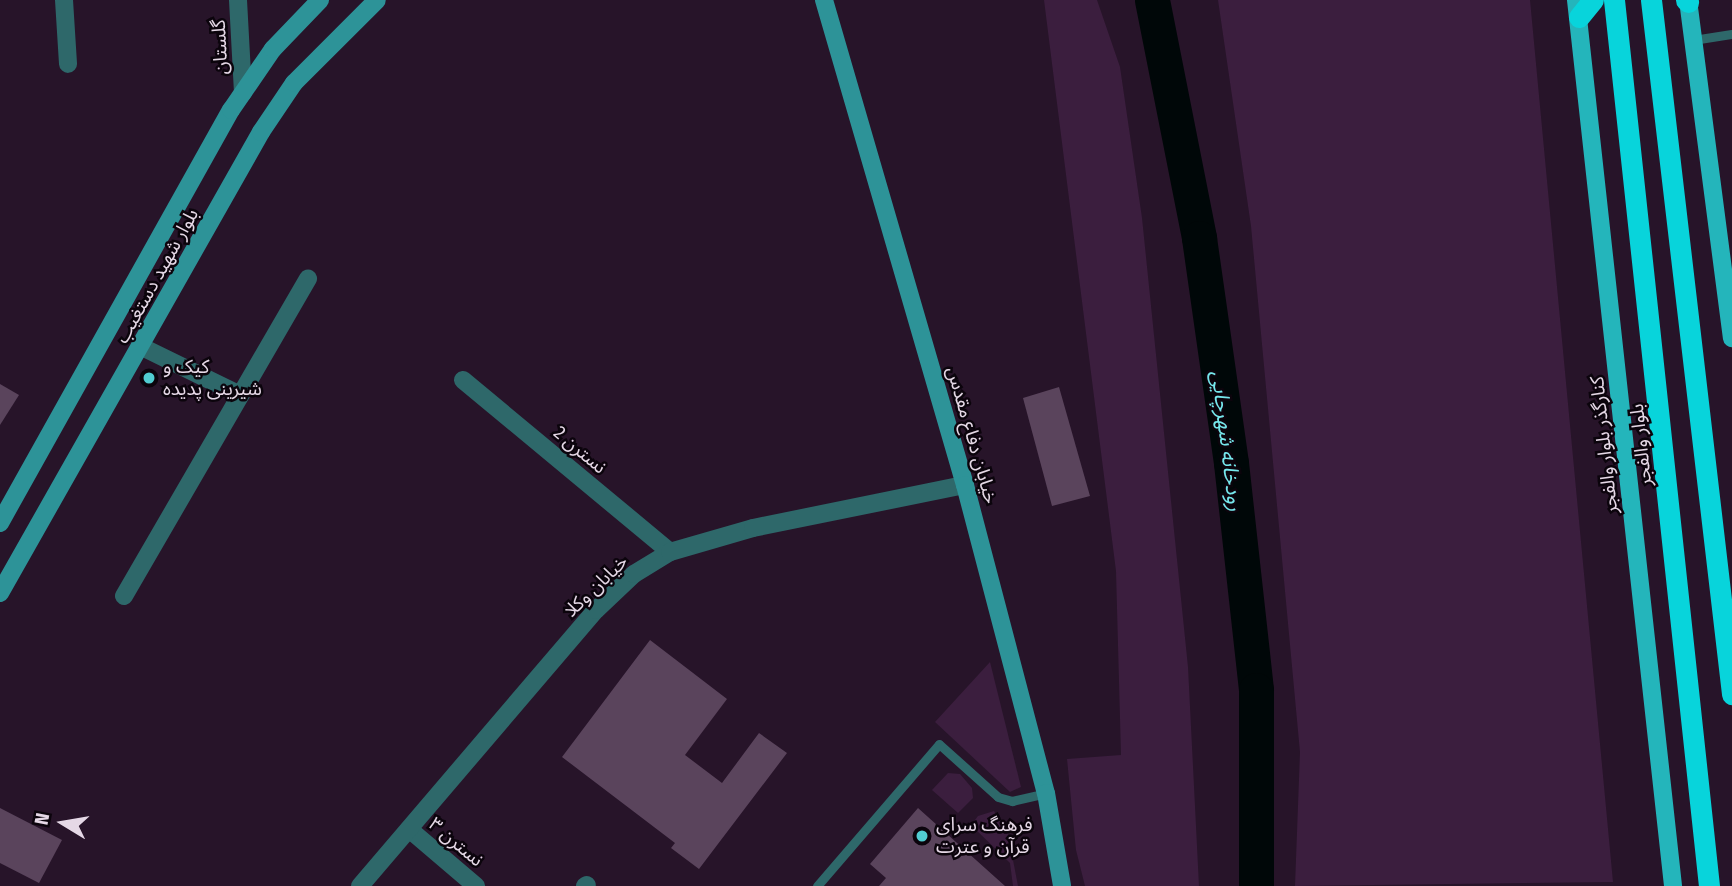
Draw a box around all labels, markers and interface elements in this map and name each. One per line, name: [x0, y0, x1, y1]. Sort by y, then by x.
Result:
street label: گلستان: [207, 19, 233, 75]
street label: بلوار شهید دستغیب: [110, 205, 204, 347]
place label: کیک و شیرینی پدیده: [163, 356, 262, 400]
street label: خیابان دفاع مقدس: [942, 364, 1002, 506]
water label: رودخانه شهرچایی: [1206, 369, 1248, 513]
marker: کیک و شیرینی پدیده: [141, 370, 157, 386]
street label: کنارگذر بلوار والفجر: [1585, 375, 1623, 515]
street label: بلوار والفجر: [1625, 403, 1657, 487]
street label: نسترن 2: [549, 421, 611, 479]
street label: خیابان وکلا: [559, 550, 633, 622]
north arrow: [28, 788, 98, 858]
text: N: [30, 811, 54, 827]
street label: نسترن ۳: [424, 813, 488, 871]
place label: فرهنگ سرای قرآن و عترت: [936, 814, 1033, 858]
marker: فرهنگ سرای قرآن و عترت: [914, 828, 930, 844]

